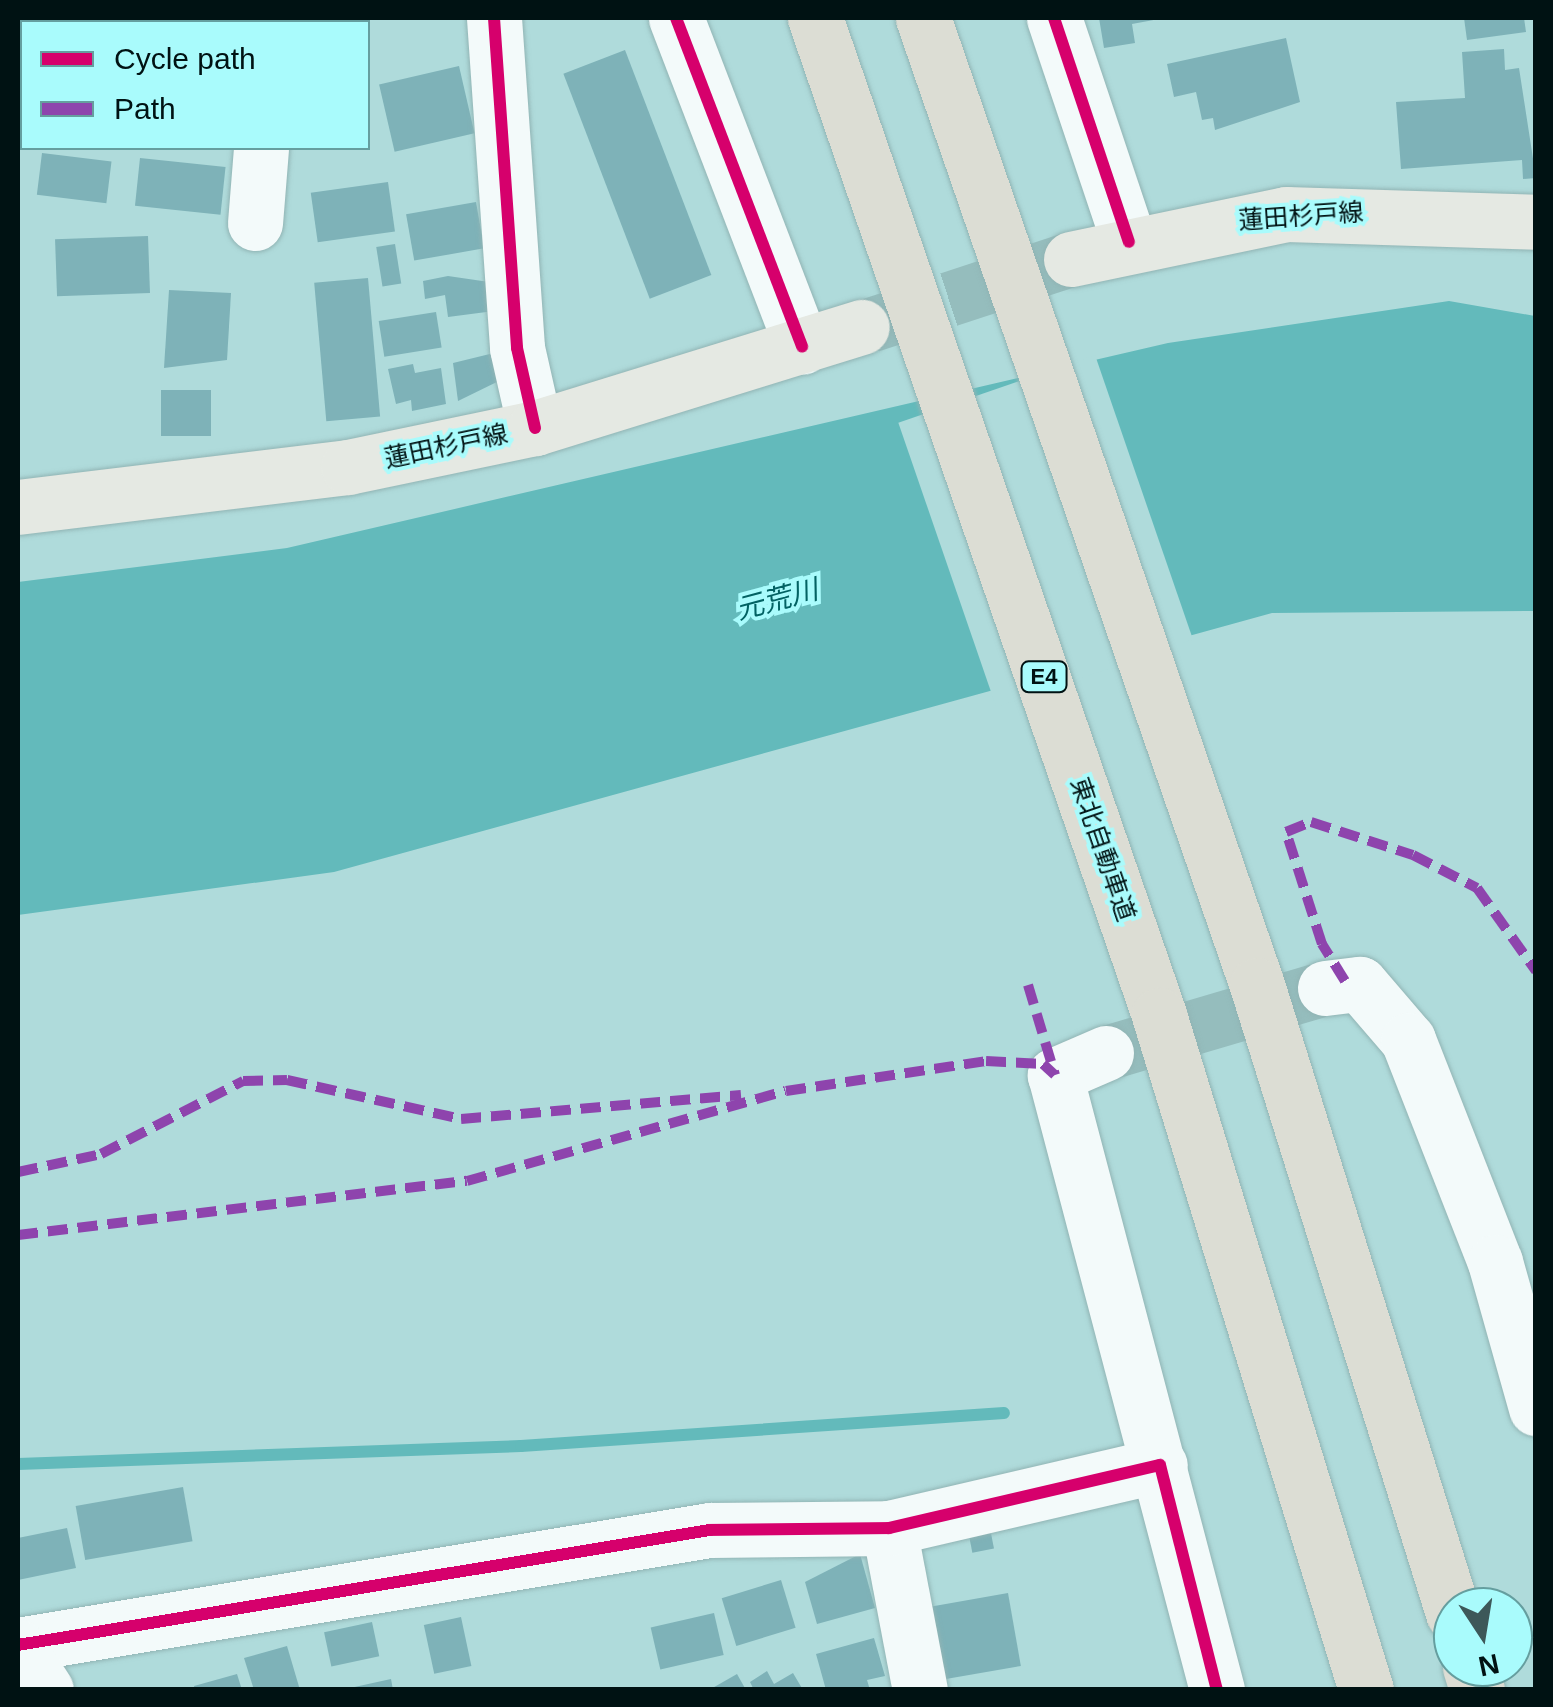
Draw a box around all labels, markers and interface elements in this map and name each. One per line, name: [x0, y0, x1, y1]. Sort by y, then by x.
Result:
legend: [20, 20, 370, 150]
text: Cycle path: [114, 42, 256, 75]
text: Path: [114, 92, 176, 125]
street label: 蓮田杉戸線: [1238, 197, 1364, 235]
street label: 蓮田杉戸線: [382, 418, 510, 474]
water label: 元荒川: [732, 573, 822, 627]
road number: E4: [1019, 660, 1069, 694]
street label: 東北自動車道: [1064, 773, 1142, 925]
north arrow: [1433, 1587, 1533, 1687]
text: N: [1476, 1648, 1502, 1682]

